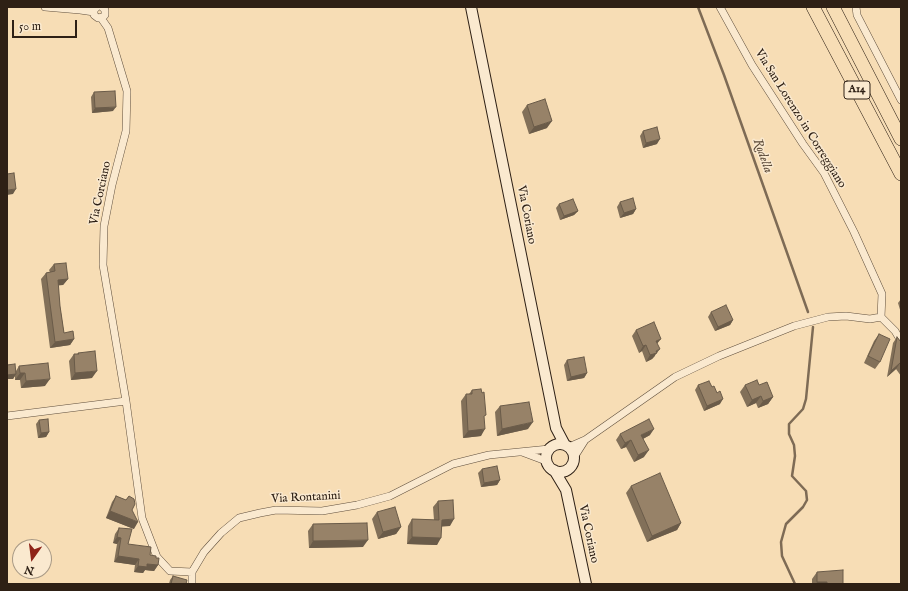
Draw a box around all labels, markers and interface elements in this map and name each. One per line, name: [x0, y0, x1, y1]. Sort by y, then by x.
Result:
scale bar: [14, 12, 79, 38]
text: 50 m: [19, 19, 41, 34]
street label: Via San Lorenzo in Correggiano: [751, 47, 849, 191]
road number: A14: [844, 81, 870, 99]
water label: Rodella: [749, 137, 775, 175]
street label: Via Corciano: [87, 160, 115, 226]
street label: Via Coriano: [513, 184, 539, 246]
street label: Via Rontanini: [271, 489, 341, 507]
street label: Via Coriano: [575, 503, 601, 565]
north arrow: [12, 539, 52, 579]
text: N: [23, 562, 36, 578]

